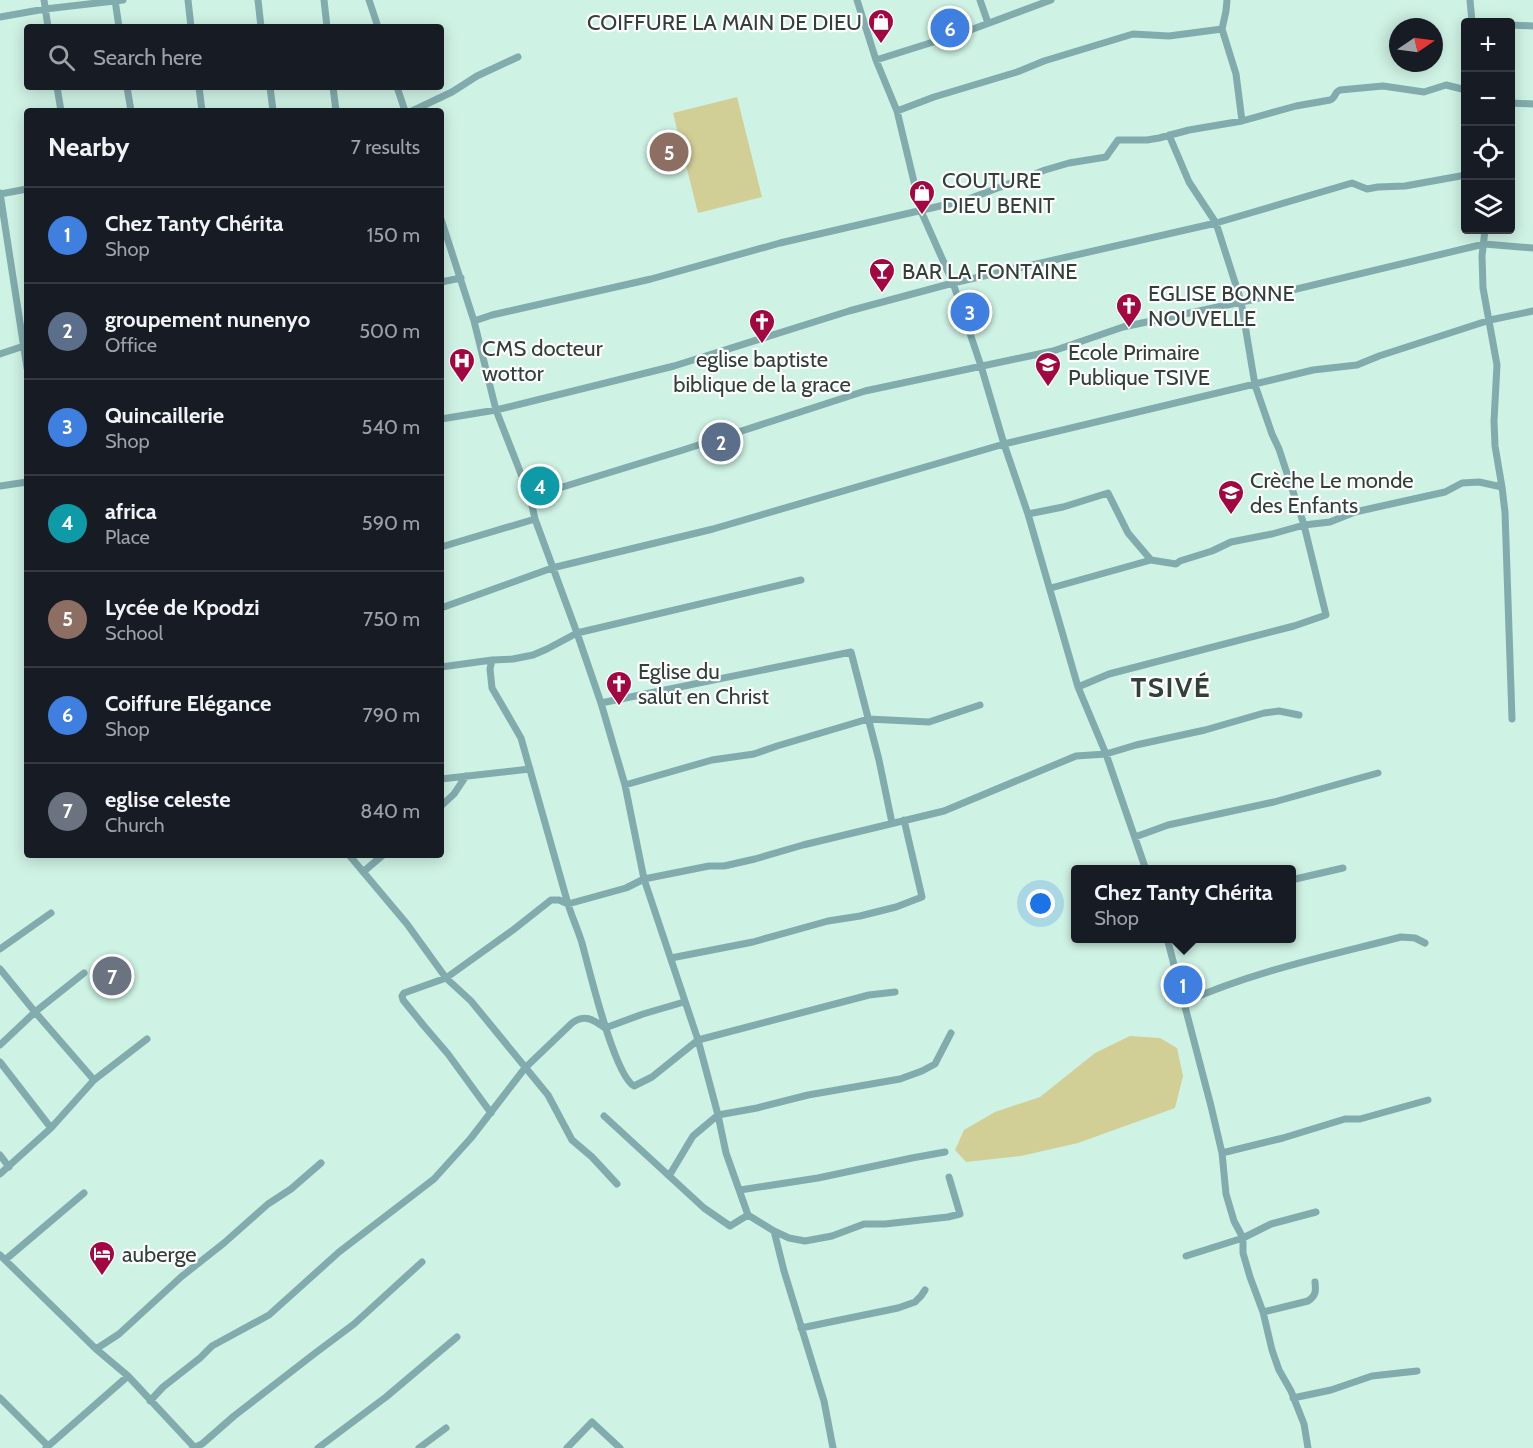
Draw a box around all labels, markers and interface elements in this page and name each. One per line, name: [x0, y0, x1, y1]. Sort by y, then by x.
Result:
pin: 6: [930, 6, 970, 51]
shop icon: COIFFURE LA MAIN DE DIEU: [866, 7, 896, 45]
place label: COIFFURE LA MAIN DE DIEU: [587, 9, 862, 36]
north arrow: [1389, 18, 1443, 72]
map controls: [1461, 18, 1515, 234]
button: +: [1461, 18, 1515, 72]
search box: [24, 24, 444, 90]
icon: search: [45, 41, 78, 74]
text: Search here: [93, 44, 202, 71]
button: −: [1461, 72, 1515, 126]
button: locate: [1461, 126, 1515, 180]
pin: 5: [650, 130, 688, 174]
text: Nearby: [48, 131, 129, 163]
text: 7 results: [351, 135, 420, 159]
place label: COUTURE DIEU BENIT: [942, 167, 1055, 219]
shop icon: COUTURE DIEU BENIT: [907, 178, 937, 216]
button: layers: [1461, 180, 1515, 234]
text: Chez Tanty Chérita: [105, 210, 283, 237]
text: 1: [64, 223, 71, 247]
text: 150 m: [367, 223, 420, 247]
text: Shop: [105, 237, 150, 261]
bar icon: BAR LA FONTAINE: [867, 256, 897, 294]
place label: BAR LA FONTAINE: [902, 258, 1078, 285]
place label: EGLISE BONNE NOUVELLE: [1148, 280, 1295, 332]
pin: 3: [950, 290, 990, 334]
church icon: EGLISE BONNE NOUVELLE: [1114, 291, 1144, 329]
text: groupement nunenyo: [105, 306, 310, 333]
church icon: eglise baptiste biblique de la grace: [747, 307, 777, 345]
text: 2: [62, 319, 73, 343]
text: 500 m: [359, 319, 420, 343]
text: Office: [105, 333, 157, 357]
place label: CMS docteur wottor: [482, 335, 603, 387]
place label: Ecole Primaire Publique TSIVE: [1068, 339, 1210, 391]
hospital icon: CMS docteur wottor: [447, 346, 477, 384]
place label: eglise baptiste biblique de la grace: [673, 346, 851, 398]
school or university icon: Ecole Primaire Publique TSIVE: [1033, 350, 1063, 388]
text: Quincaillerie: [105, 402, 224, 429]
text: 3: [62, 415, 73, 439]
text: 540 m: [362, 415, 420, 439]
pin: 2: [702, 420, 740, 464]
text: Shop: [105, 429, 150, 453]
pin: 4: [520, 464, 560, 508]
place label: Crèche Le monde des Enfants: [1250, 467, 1414, 519]
school or university icon: Crèche Le monde des Enfants: [1216, 478, 1246, 516]
text: africa: [105, 498, 157, 525]
text: 4: [61, 511, 74, 535]
text: 590 m: [362, 511, 420, 535]
text: Place: [105, 525, 150, 549]
text: Lycée de Kpodzi: [105, 594, 260, 621]
text: 5: [62, 607, 73, 631]
text: 750 m: [363, 607, 420, 631]
text: School: [105, 621, 163, 645]
place label: Eglise du salut en Christ: [638, 658, 769, 710]
church icon: Eglise du salut en Christ: [604, 669, 634, 707]
district label: TSIVÉ: [1131, 670, 1211, 704]
text: Coiffure Elégance: [105, 690, 271, 717]
text: 6: [62, 703, 73, 727]
text: 790 m: [363, 703, 420, 727]
text: Shop: [105, 717, 150, 741]
text: eglise celeste: [105, 786, 230, 813]
text: 7: [62, 799, 73, 823]
text: 840 m: [360, 799, 420, 823]
text: Church: [105, 813, 165, 837]
popup: [1071, 865, 1296, 943]
text: Chez Tanty Chérita: [1094, 879, 1273, 906]
your location: [1026, 889, 1055, 918]
text: Shop: [1094, 906, 1139, 930]
pin: 7: [92, 954, 132, 998]
pin: 1: [1164, 962, 1202, 1008]
hotel icon: auberge: [87, 1239, 117, 1277]
place label: auberge: [122, 1241, 197, 1268]

